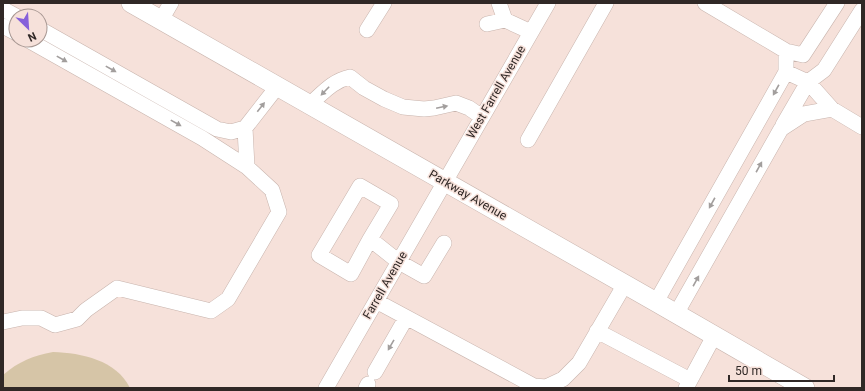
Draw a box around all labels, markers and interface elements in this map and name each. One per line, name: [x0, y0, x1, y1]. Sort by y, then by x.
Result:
north arrow: [8, 8, 48, 48]
text: N: [26, 29, 38, 44]
street label: West Farrell Avenue: [464, 43, 528, 141]
one-way arrow: [57, 56, 68, 63]
one-way arrow: [105, 66, 117, 72]
one-way arrow: [772, 84, 779, 96]
one-way arrow: [320, 86, 330, 96]
one-way arrow: [257, 102, 265, 113]
one-way arrow: [435, 103, 448, 109]
one-way arrow: [170, 119, 182, 126]
one-way arrow: [756, 161, 763, 173]
street label: Parkway Avenue: [427, 167, 509, 223]
one-way arrow: [708, 197, 715, 209]
street label: Farrell Avenue: [360, 249, 410, 321]
one-way arrow: [692, 275, 699, 286]
one-way arrow: [387, 339, 394, 351]
scale bar: [729, 357, 834, 383]
text: 50 m: [735, 364, 762, 378]

